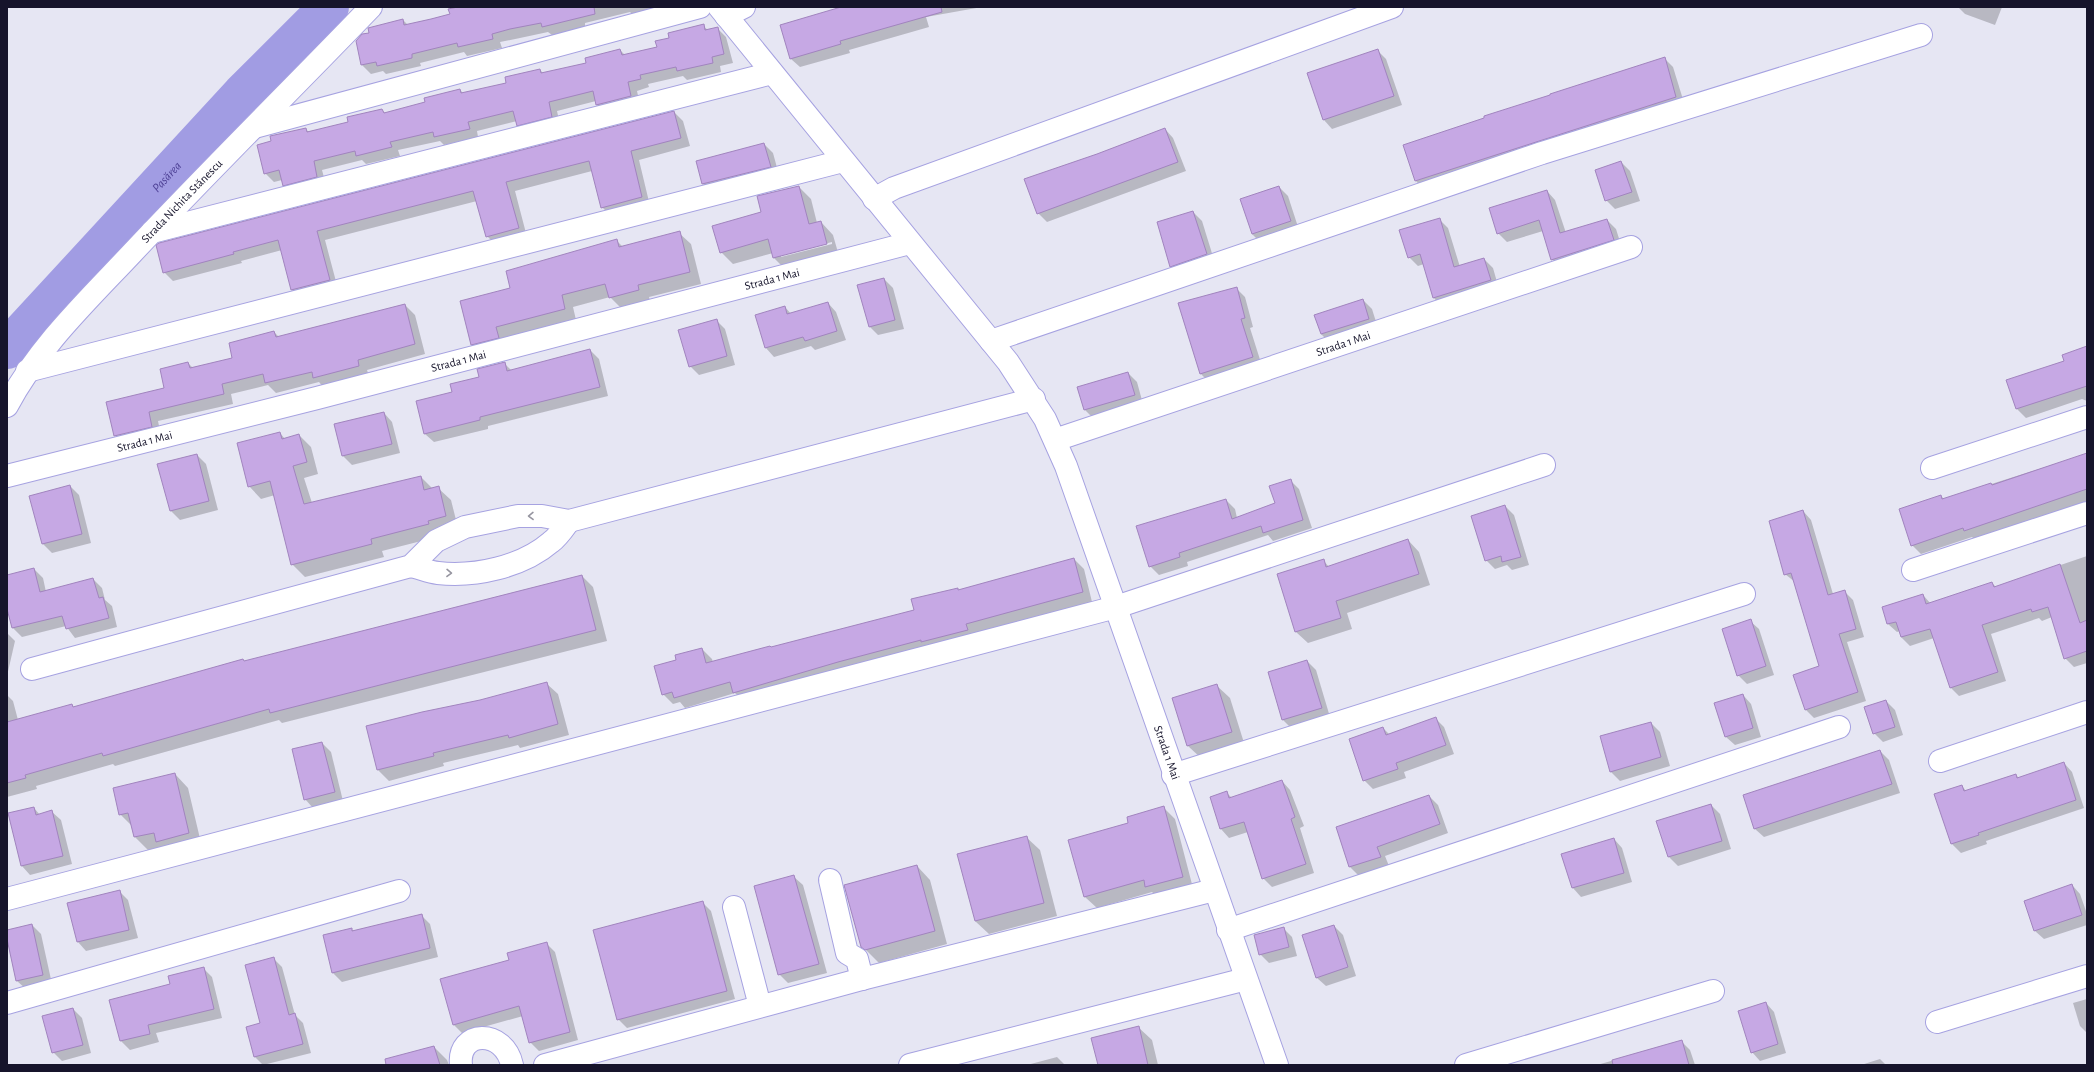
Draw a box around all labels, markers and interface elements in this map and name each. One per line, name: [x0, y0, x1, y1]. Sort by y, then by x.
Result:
street label: Strada Nichita Stănescu: [139, 157, 224, 245]
water label: Pasărea: [150, 159, 185, 195]
street label: Strada 1 Mai: [743, 266, 801, 292]
street label: Strada 1 Mai: [1315, 329, 1372, 358]
street label: Strada 1 Mai: [430, 348, 487, 374]
street label: Strada 1 Mai: [116, 429, 174, 454]
one-way arrow: [528, 512, 534, 520]
one-way arrow: [446, 569, 452, 577]
street label: Strada 1 Mai: [1152, 724, 1182, 781]

